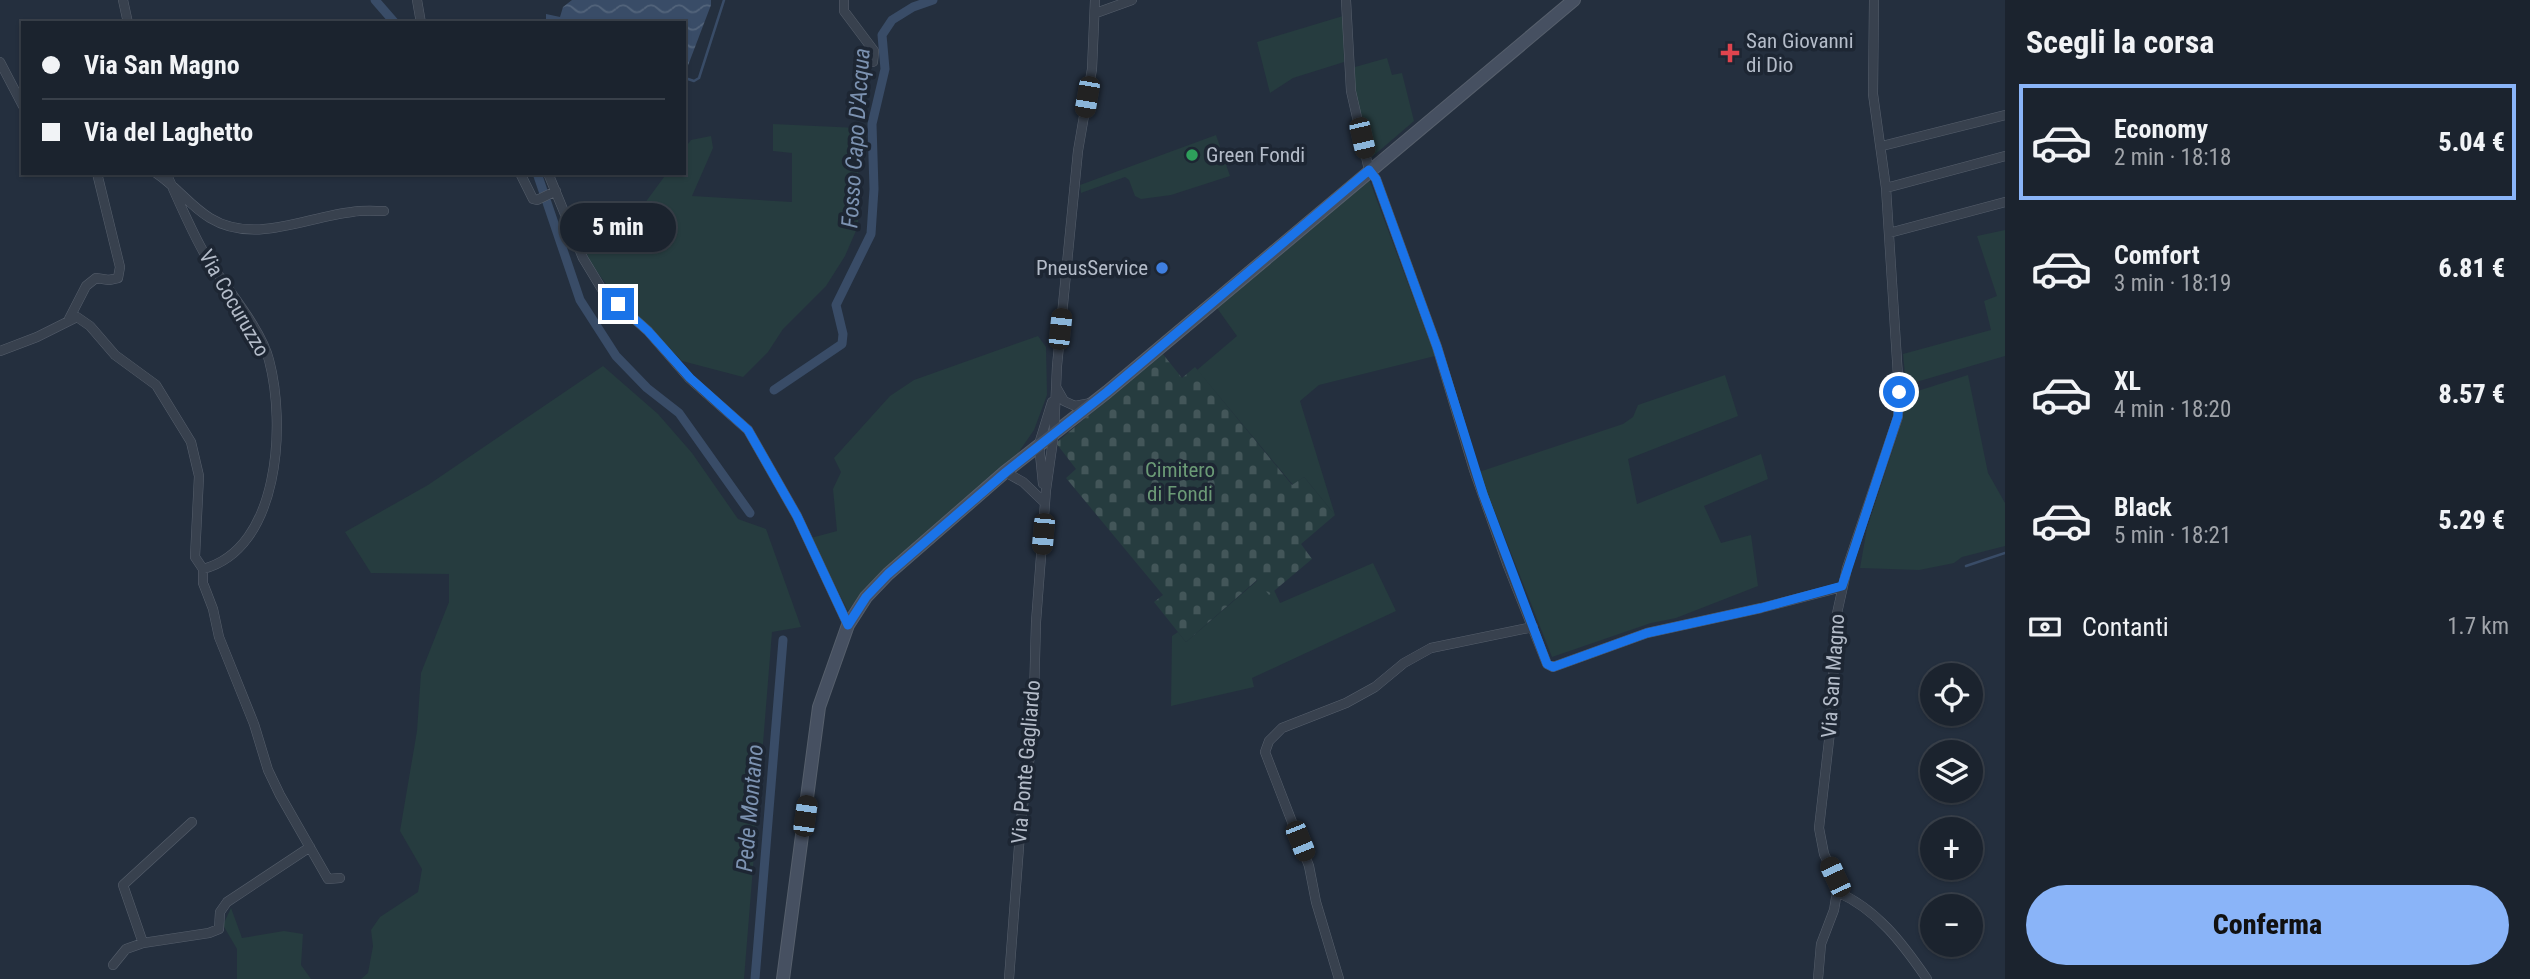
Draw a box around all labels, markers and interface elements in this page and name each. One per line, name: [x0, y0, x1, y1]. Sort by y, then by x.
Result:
text: Scegli la corsa: [2026, 23, 2214, 61]
place label: San Giovanni di Dio: [1746, 29, 1854, 77]
marker: San Giovanni di Dio: [1720, 43, 1740, 63]
water label: Fosso Capo D'Acqua: [836, 47, 876, 229]
text: Via San Magno: [84, 50, 240, 80]
car: [1074, 74, 1101, 120]
icon: car: [2030, 111, 2093, 174]
text: Economy: [2114, 114, 2208, 144]
car: [1348, 115, 1377, 161]
text: Via del Laghetto: [84, 117, 253, 147]
text: 5.04 €: [2438, 127, 2505, 157]
place label: Green Fondi: [1206, 143, 1305, 167]
text: 2 min · 18:18: [2114, 144, 2231, 171]
marker: Green Fondi: [1184, 147, 1200, 163]
callout: 5 min: [560, 202, 676, 252]
text: 5 min: [592, 214, 644, 241]
icon: car: [2030, 237, 2093, 300]
text: Comfort: [2114, 240, 2200, 270]
street label: Via Cocuruzzo: [194, 245, 274, 361]
text: 6.81 €: [2438, 253, 2505, 283]
place label: PneusService: [1036, 256, 1148, 280]
marker: PneusService: [1154, 260, 1170, 276]
text: 3 min · 18:19: [2114, 270, 2231, 297]
route end: [602, 288, 634, 320]
car: [1048, 307, 1073, 351]
icon: car: [2030, 363, 2093, 426]
text: XL: [2114, 366, 2141, 396]
route start: [1883, 376, 1915, 408]
text: 8.57 €: [2438, 379, 2505, 409]
text: 4 min · 18:20: [2114, 396, 2231, 423]
park label: Cimitero di Fondi: [1145, 458, 1215, 506]
icon: car: [2030, 489, 2093, 552]
text: Black: [2114, 492, 2172, 522]
text: 5.29 €: [2438, 505, 2505, 535]
car: [1031, 512, 1056, 556]
text: 5 min · 18:21: [2114, 522, 2231, 549]
icon: cash: [2026, 608, 2064, 646]
text: Contanti: [2082, 612, 2169, 642]
street label: Via San Magno: [1817, 613, 1849, 739]
text: 1.7 km: [2447, 613, 2509, 640]
map controls: [1920, 663, 1983, 957]
button: locate: [1920, 663, 1983, 726]
street label: Via Ponte Gagliardo: [1007, 679, 1045, 845]
button: layers: [1920, 740, 1983, 803]
water label: Pede Montano: [731, 743, 769, 873]
car: [792, 794, 819, 838]
button: +: [1920, 817, 1983, 880]
car: [1283, 818, 1318, 864]
car: [1817, 854, 1854, 900]
button: Conferma: [2026, 885, 2509, 965]
button: −: [1920, 894, 1983, 957]

